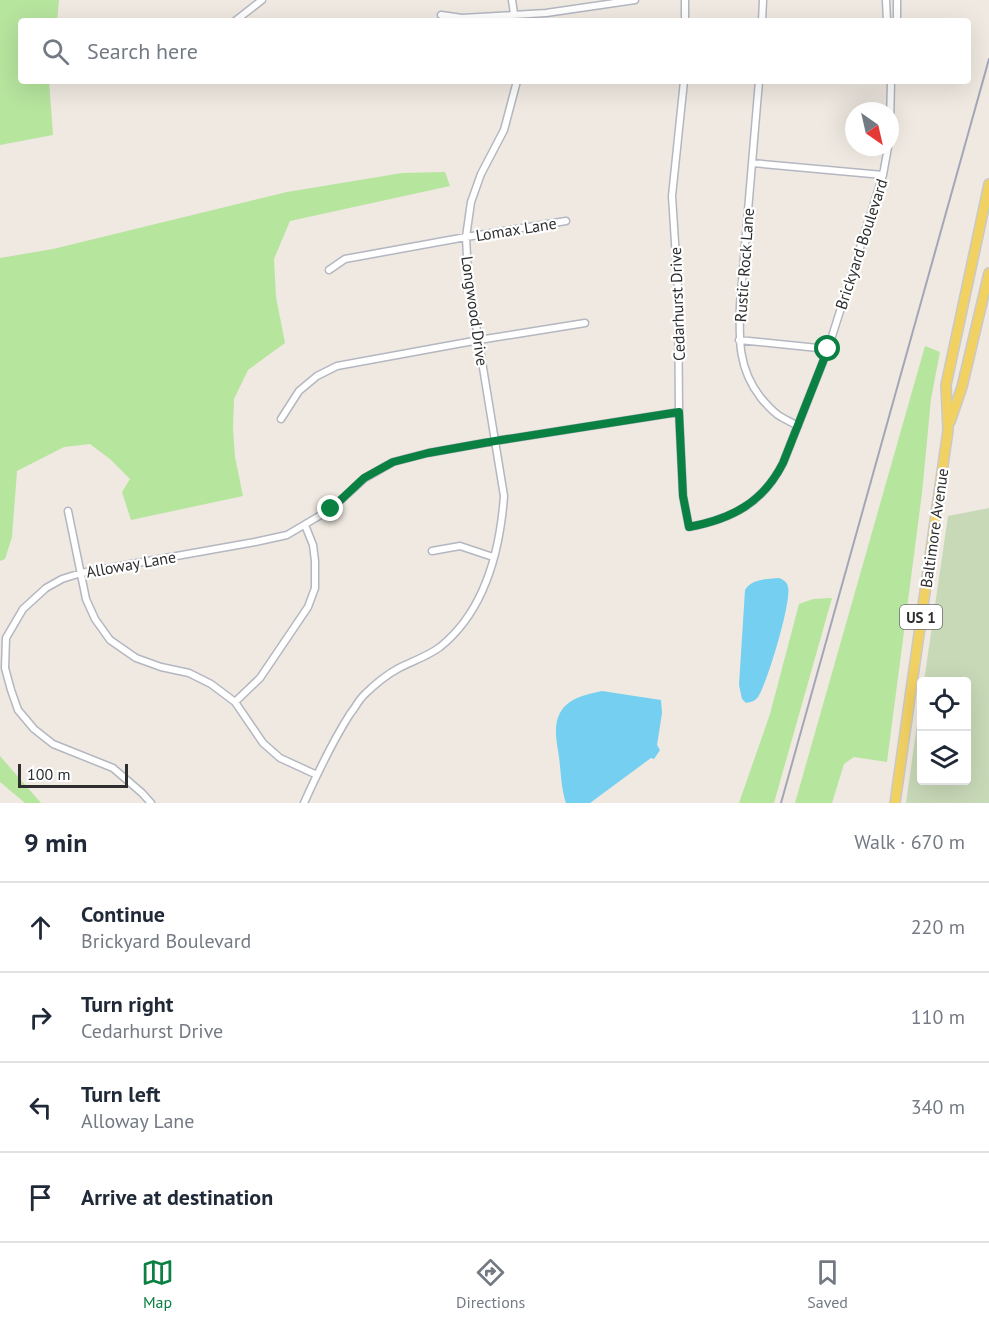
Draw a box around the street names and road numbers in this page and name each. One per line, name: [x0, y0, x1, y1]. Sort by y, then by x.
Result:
street label: Brickyard Boulevard: [830, 176, 892, 312]
street label: Rustic Rock Lane: [730, 207, 758, 323]
street label: Lomax Lane: [474, 213, 558, 245]
street label: Cedarhurst Drive: [665, 247, 689, 361]
street label: Longwood Drive: [457, 255, 493, 367]
street label: Baltimore Avenue: [916, 467, 952, 589]
street label: Alloway Lane: [85, 546, 177, 582]
road number: US 1: [900, 605, 942, 629]

